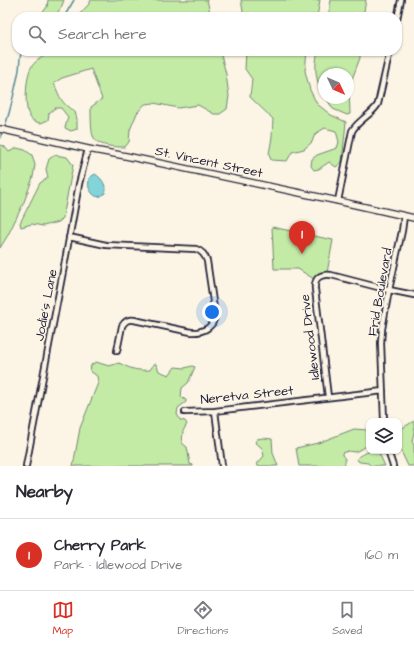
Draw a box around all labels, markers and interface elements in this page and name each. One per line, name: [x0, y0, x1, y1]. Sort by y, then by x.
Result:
search box: [12, 12, 402, 56]
icon: search: [26, 23, 48, 45]
text: Search here: [58, 24, 147, 45]
north arrow: [318, 68, 354, 104]
street label: St. Vincent Street: [154, 142, 265, 182]
pin: 1: [289, 221, 315, 254]
street label: Frid Boulevard: [363, 246, 397, 338]
street label: Jodie's Lane: [30, 268, 62, 342]
street label: Idlewood Drive: [296, 293, 324, 381]
your location: [202, 302, 222, 322]
street label: Neretva Street: [200, 381, 295, 409]
map controls: [366, 418, 402, 454]
button: layers: [366, 418, 402, 454]
text: Nearby: [16, 480, 73, 504]
text: Cherry Park: [54, 535, 146, 556]
text: 1: [28, 546, 30, 564]
text: 160 m: [365, 546, 398, 564]
text: Park · Idlewood Drive: [54, 556, 182, 574]
tab: Map: [52, 599, 74, 638]
tab: Directions: [177, 599, 229, 638]
tab: Saved: [332, 599, 362, 638]

